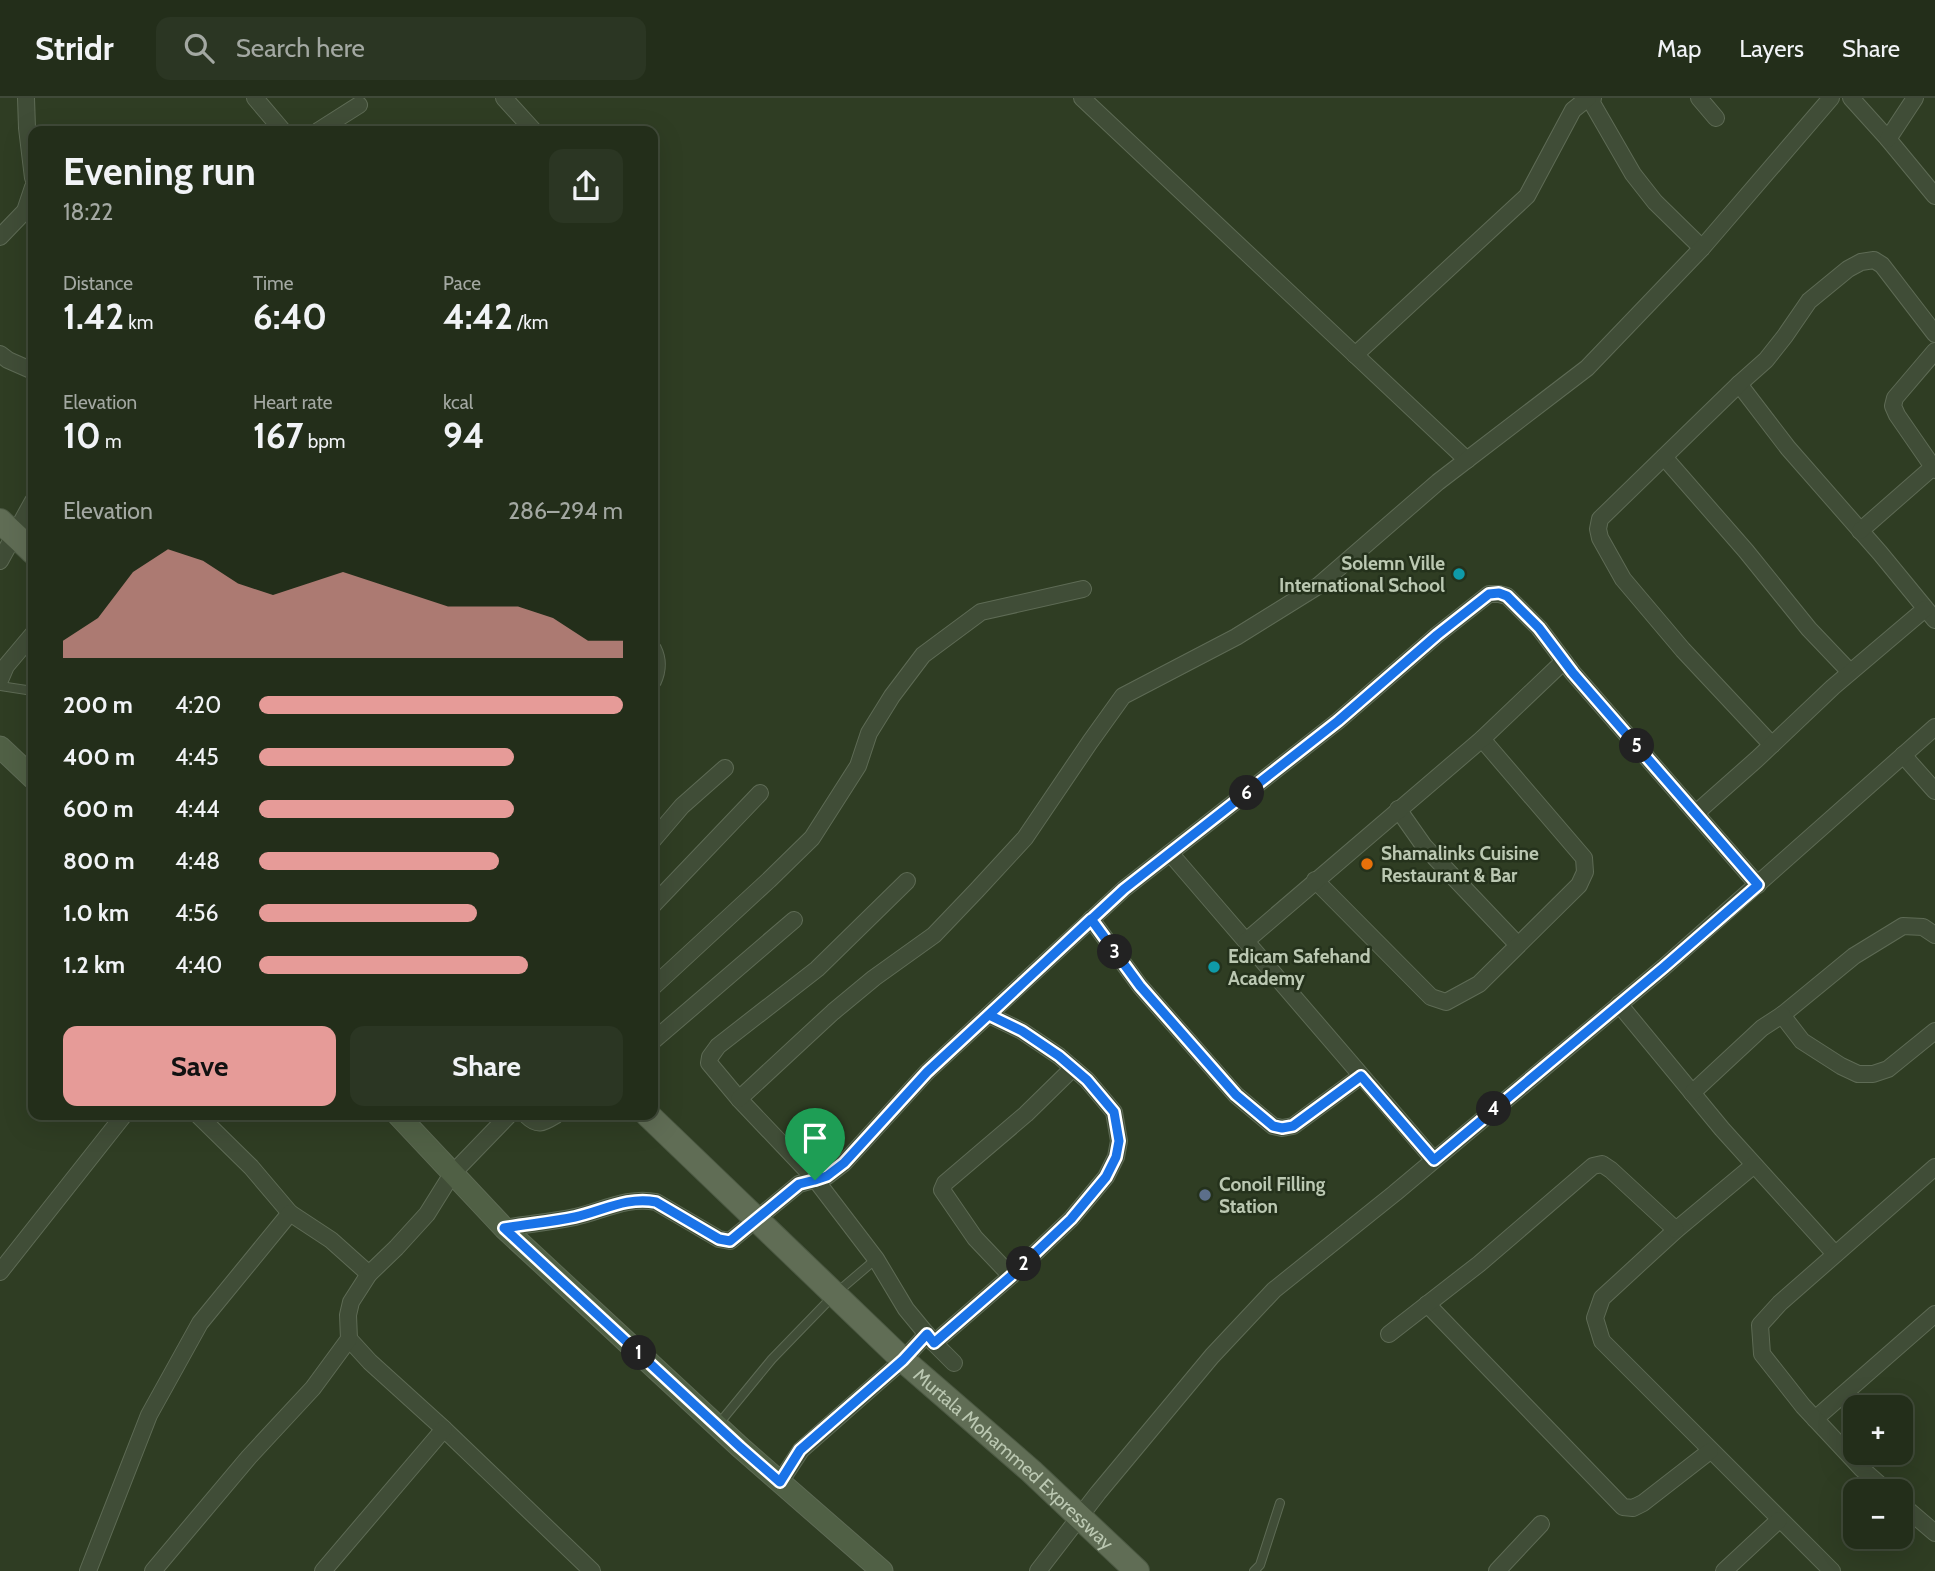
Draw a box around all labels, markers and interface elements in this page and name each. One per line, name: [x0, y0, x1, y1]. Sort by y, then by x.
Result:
search box: [156, 17, 646, 80]
text: Stridr: [35, 28, 114, 68]
icon: search: [180, 29, 218, 67]
text: Search here: [236, 32, 365, 64]
text: Map: [1657, 34, 1701, 63]
text: Layers: [1739, 34, 1804, 63]
text: Share: [1842, 34, 1900, 63]
text: Evening run: [63, 148, 256, 195]
button: share: [549, 149, 623, 223]
text: 18:22: [63, 198, 113, 226]
text: Distance: [63, 272, 133, 295]
text: Time: [253, 272, 293, 295]
text: Pace: [443, 272, 481, 295]
text: 1.42: [63, 295, 124, 338]
text: 6:40: [253, 295, 327, 338]
text: 4:42: [443, 295, 513, 338]
text: km: [124, 311, 153, 334]
text: /km: [513, 311, 548, 334]
text: Elevation: [63, 391, 137, 414]
text: Heart rate: [253, 391, 333, 414]
text: kcal: [443, 391, 473, 414]
text: 10: [63, 414, 101, 457]
text: 167: [253, 414, 303, 457]
text: 94: [443, 414, 484, 457]
text: m: [101, 430, 122, 453]
text: bpm: [303, 430, 346, 453]
text: Elevation: [63, 497, 153, 525]
text: 286–294 m: [508, 497, 623, 525]
place label: Solemn Ville International School: [1279, 552, 1445, 597]
marker: Solemn Ville International School: [1451, 566, 1467, 582]
text: 200 m: [63, 691, 133, 719]
text: 4:20: [175, 691, 221, 719]
pin: 5: [1620, 728, 1654, 764]
text: 5: [1631, 734, 1642, 757]
text: 400 m: [63, 743, 135, 771]
text: 4:45: [175, 743, 219, 771]
pin: 6: [1230, 776, 1264, 810]
text: 6: [1241, 781, 1252, 804]
text: 600 m: [63, 795, 134, 823]
text: 4:44: [175, 795, 220, 823]
place label: Shamalinks Cuisine Restaurant & Bar: [1381, 842, 1539, 887]
text: 800 m: [63, 847, 135, 875]
text: 4:48: [175, 847, 220, 875]
marker: Shamalinks Cuisine Restaurant & Bar: [1359, 856, 1375, 872]
text: 1.0 km: [63, 899, 129, 927]
text: 4:56: [175, 899, 219, 927]
pin: 3: [1098, 934, 1132, 970]
text: 3: [1109, 940, 1120, 963]
place label: Edicam Safehand Academy: [1228, 945, 1371, 990]
text: 1.2 km: [63, 951, 125, 979]
text: 4:40: [175, 951, 222, 979]
marker: Edicam Safehand Academy: [1206, 959, 1222, 975]
button: Save: [63, 1026, 336, 1106]
button: Share: [350, 1026, 623, 1106]
pin: 4: [1476, 1091, 1512, 1126]
text: 4: [1488, 1097, 1499, 1120]
pin: [785, 1108, 845, 1180]
icon: arrive: [796, 1119, 834, 1157]
place label: Conoil Filling Station: [1219, 1173, 1326, 1218]
marker: Conoil Filling Station: [1197, 1187, 1213, 1203]
pin: 2: [1006, 1246, 1042, 1282]
text: 2: [1018, 1252, 1029, 1275]
pin: 1: [622, 1336, 656, 1370]
text: 1: [635, 1341, 642, 1364]
street label: Murtala Mohammed Expressway: [909, 1363, 1118, 1555]
map controls: [1843, 1395, 1913, 1549]
button: +: [1843, 1395, 1913, 1465]
button: −: [1843, 1479, 1913, 1549]

